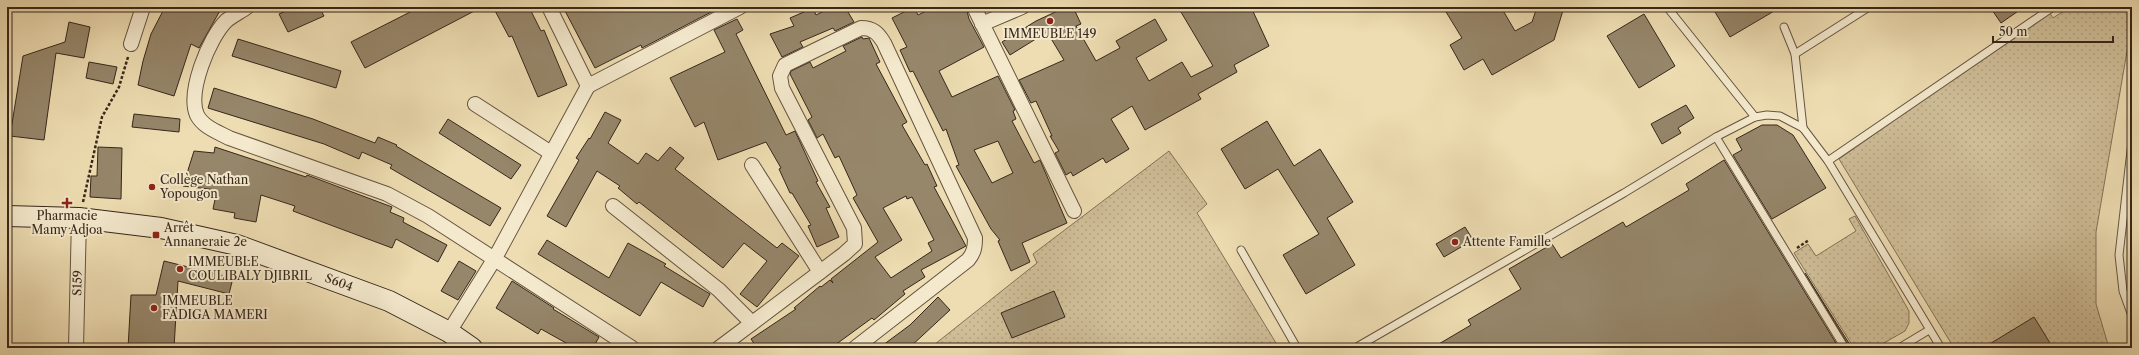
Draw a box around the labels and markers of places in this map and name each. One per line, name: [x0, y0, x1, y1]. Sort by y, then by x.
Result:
marker: IMMEUBLE 149: [1045, 16, 1055, 26]
place label: IMMEUBLE 149: [1004, 26, 1096, 41]
place label: Collège Nathan Yopougon: [159, 172, 249, 201]
marker: Collège Nathan Yopougon: [147, 182, 157, 192]
marker: Pharmacie Mamy Adjoa: [62, 198, 72, 208]
place label: Pharmacie Mamy Adjoa: [31, 208, 103, 237]
place label: Arrêt Annaneraie 2e: [163, 220, 247, 249]
marker: Arrêt Annaneraie 2e: [151, 230, 161, 240]
place label: Attente Famille: [1462, 234, 1551, 249]
marker: Attente Famille: [1450, 237, 1460, 247]
place label: IMMEUBLE COULIBALY DJIBRIL: [188, 254, 312, 283]
marker: IMMEUBLE COULIBALY DJIBRIL: [175, 264, 185, 274]
place label: IMMEUBLE FADIGA MAMERI: [162, 293, 268, 322]
marker: IMMEUBLE FADIGA MAMERI: [149, 303, 159, 313]

